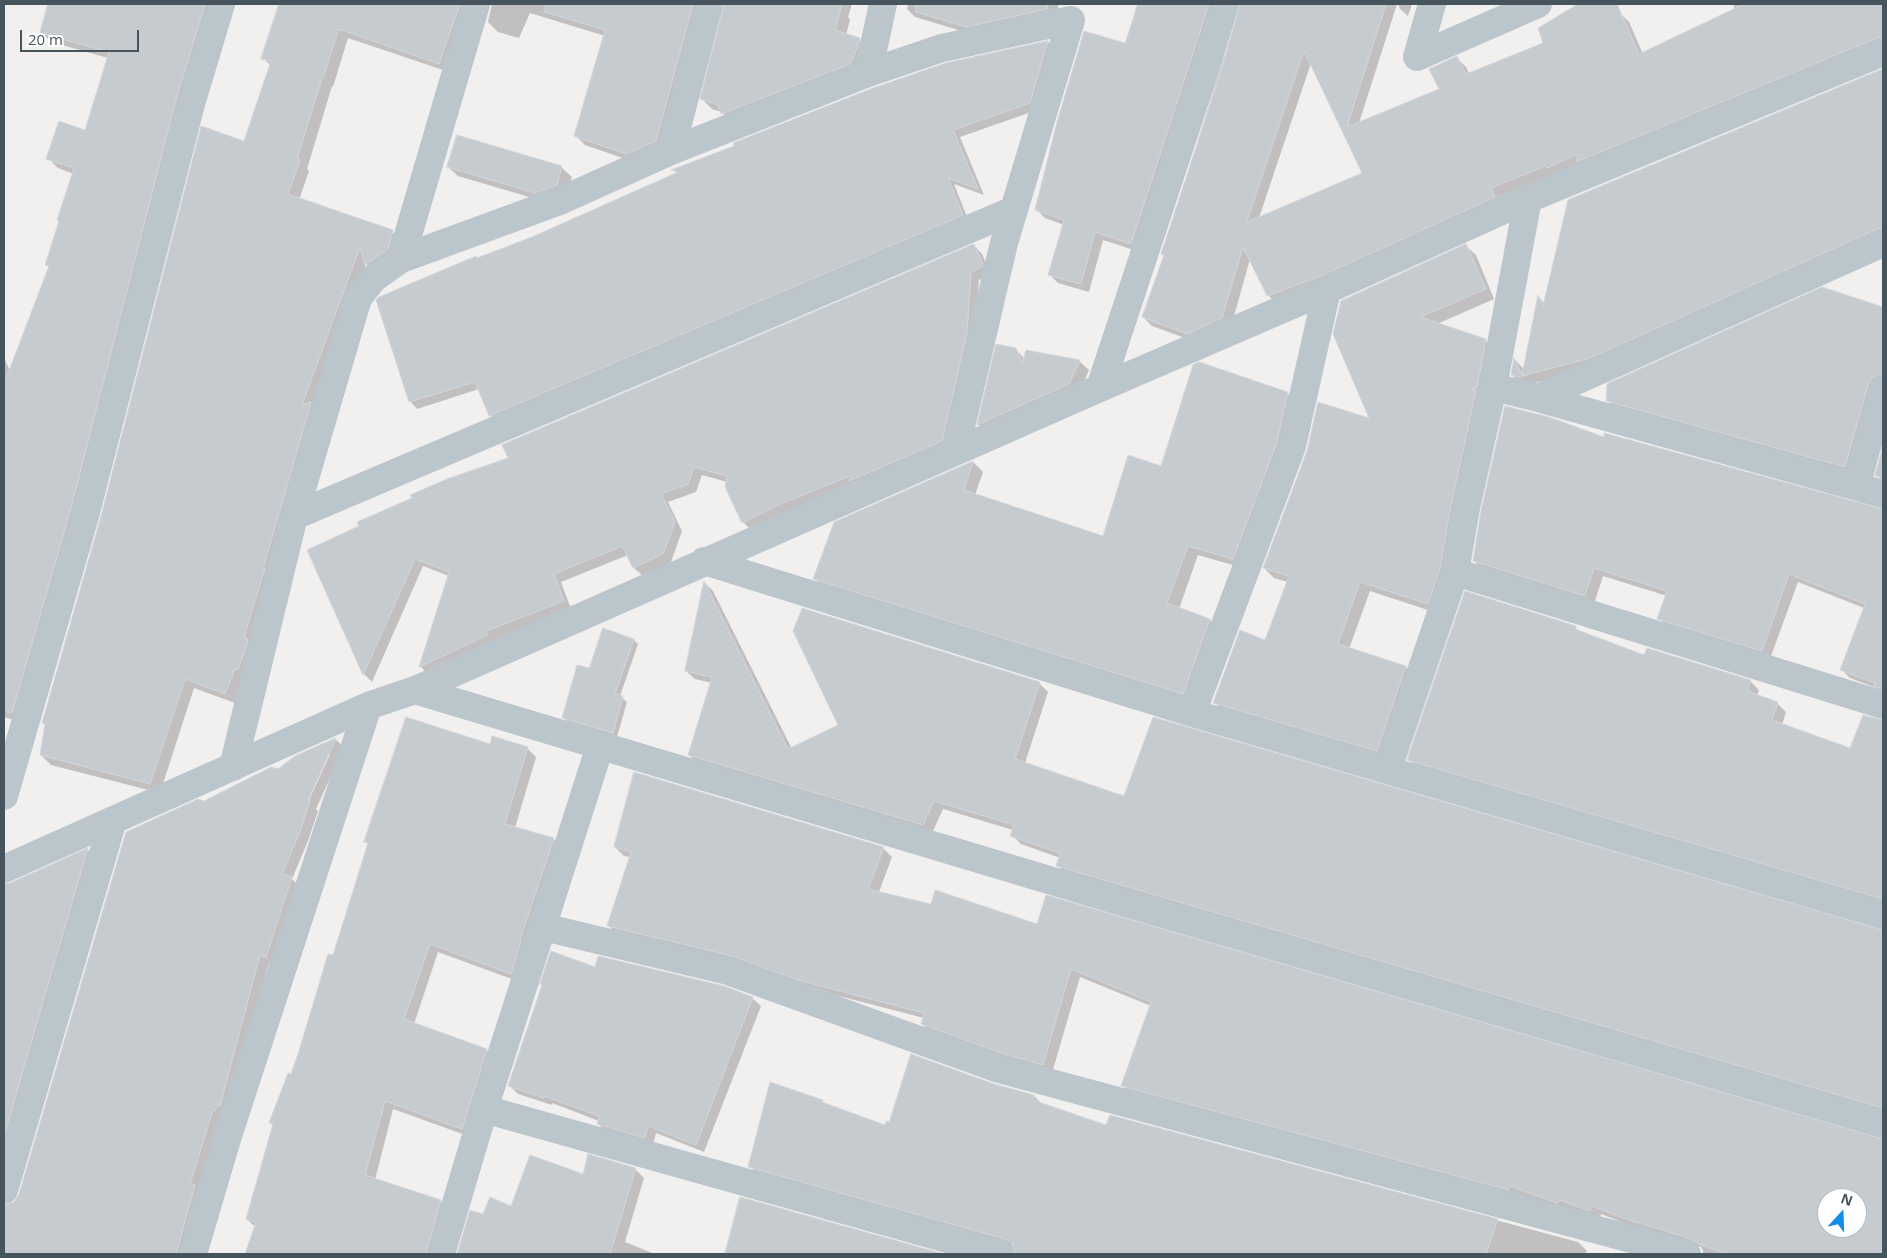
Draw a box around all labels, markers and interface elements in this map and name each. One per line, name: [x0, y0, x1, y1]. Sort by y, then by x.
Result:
scale bar: [22, 20, 141, 52]
text: 20 m: [28, 29, 63, 49]
north arrow: [1817, 1188, 1867, 1238]
text: N: [1838, 1188, 1856, 1210]

